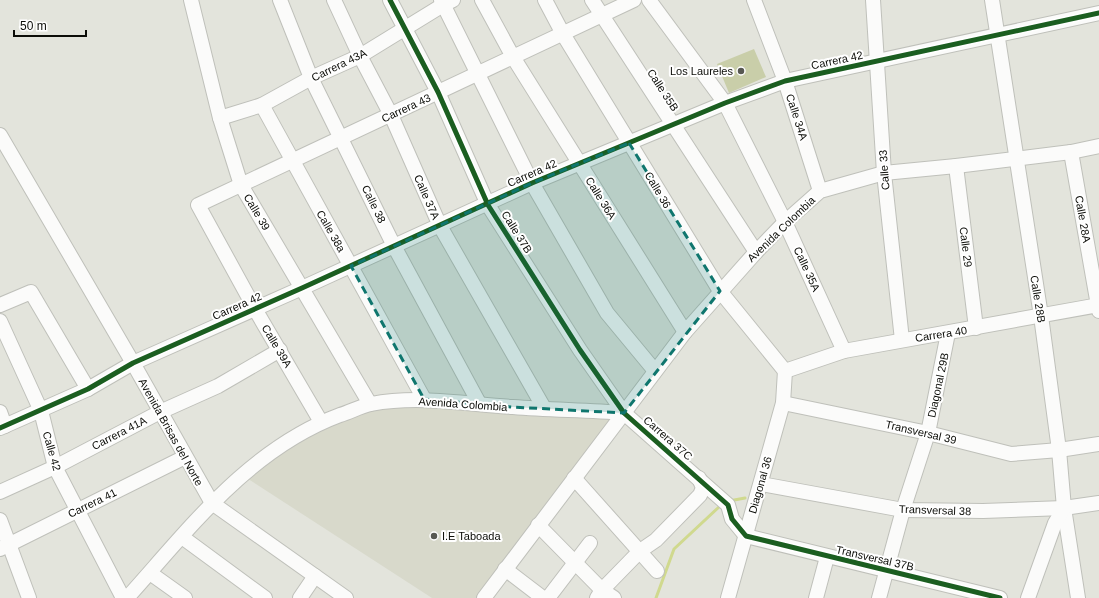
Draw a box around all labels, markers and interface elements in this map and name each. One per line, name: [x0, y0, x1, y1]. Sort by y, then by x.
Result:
scale bar: [14, 12, 86, 38]
text: 50 m: [20, 19, 47, 33]
street label: Carrera 43A: [309, 46, 369, 84]
street label: Carrera 42: [810, 49, 864, 71]
place label: Los Laureles: [670, 65, 733, 77]
marker: Los Laureles: [736, 66, 746, 76]
street label: Calle 35B: [645, 67, 681, 113]
street label: Carrera 43: [380, 91, 432, 125]
street label: Calle 34A: [784, 92, 810, 142]
street label: Calle 33: [877, 149, 891, 191]
street label: Carrera 42: [506, 157, 558, 189]
street label: Calle 36: [642, 170, 674, 210]
street label: Calle 37A: [412, 173, 442, 222]
street label: Calle 36A: [583, 175, 619, 222]
street label: Calle 38: [360, 183, 388, 225]
street label: Calle 39: [241, 192, 273, 232]
street label: Avenida Colombia: [745, 193, 818, 264]
street label: Calle 28A: [1073, 194, 1093, 244]
street label: Calle 38a: [314, 208, 348, 255]
street label: Calle 37B: [499, 209, 535, 255]
street label: Calle 29: [958, 226, 974, 268]
street label: Calle 35A: [791, 245, 823, 294]
street label: Calle 28B: [1028, 275, 1048, 323]
street label: Carrera 42: [211, 290, 263, 322]
street label: Calle 39A: [260, 322, 295, 370]
street label: Carrera 40: [914, 324, 968, 344]
street label: Diagonal 29B: [925, 351, 951, 419]
street label: Avenida Brisas del Norte: [136, 376, 206, 488]
street label: Avenida Colombia: [418, 395, 509, 413]
street label: Carrera 41A: [90, 414, 149, 452]
street label: Carrera 37C: [641, 414, 695, 462]
street label: Transversal 39: [884, 418, 958, 446]
street label: Calle 42: [41, 430, 63, 472]
street label: Diagonal 36: [746, 455, 774, 515]
street label: Carrera 41: [66, 486, 118, 520]
street label: Transversal 38: [899, 503, 971, 517]
place label: I.E Taboada: [442, 530, 501, 542]
marker: I.E Taboada: [429, 531, 439, 541]
street label: Transversal 37B: [835, 543, 915, 573]

